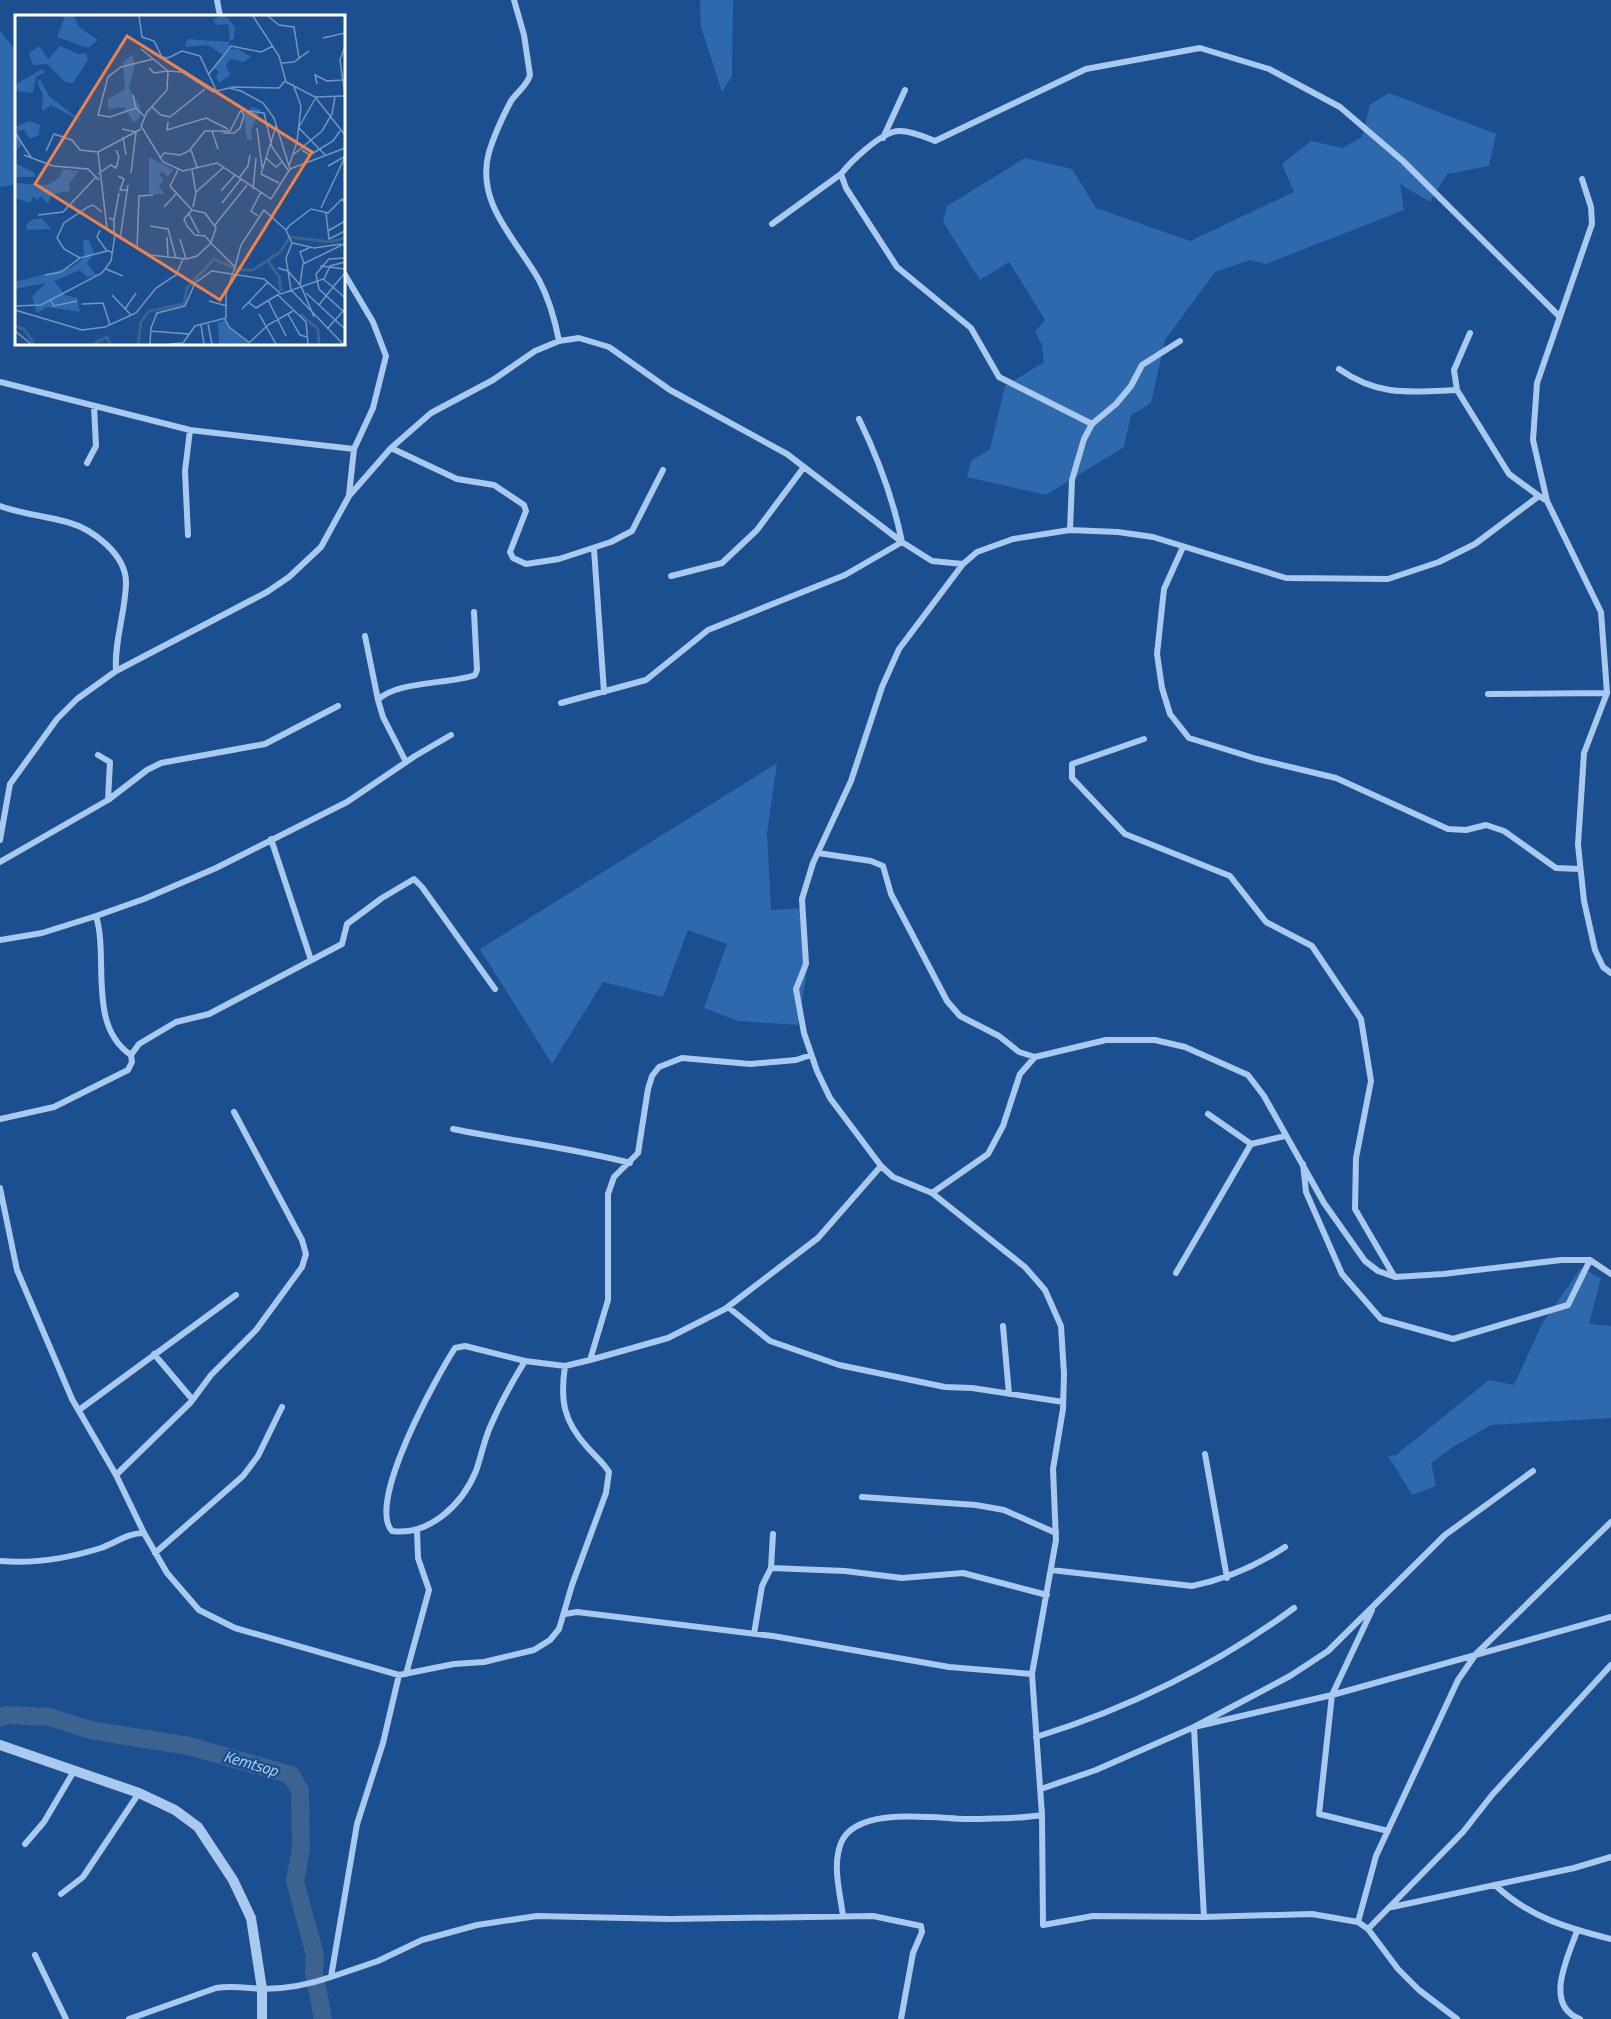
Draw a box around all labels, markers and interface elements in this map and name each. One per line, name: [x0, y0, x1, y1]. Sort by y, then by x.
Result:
inset map: [15, 15, 345, 345]
water label: Kemtsop: [221, 1744, 282, 1782]

